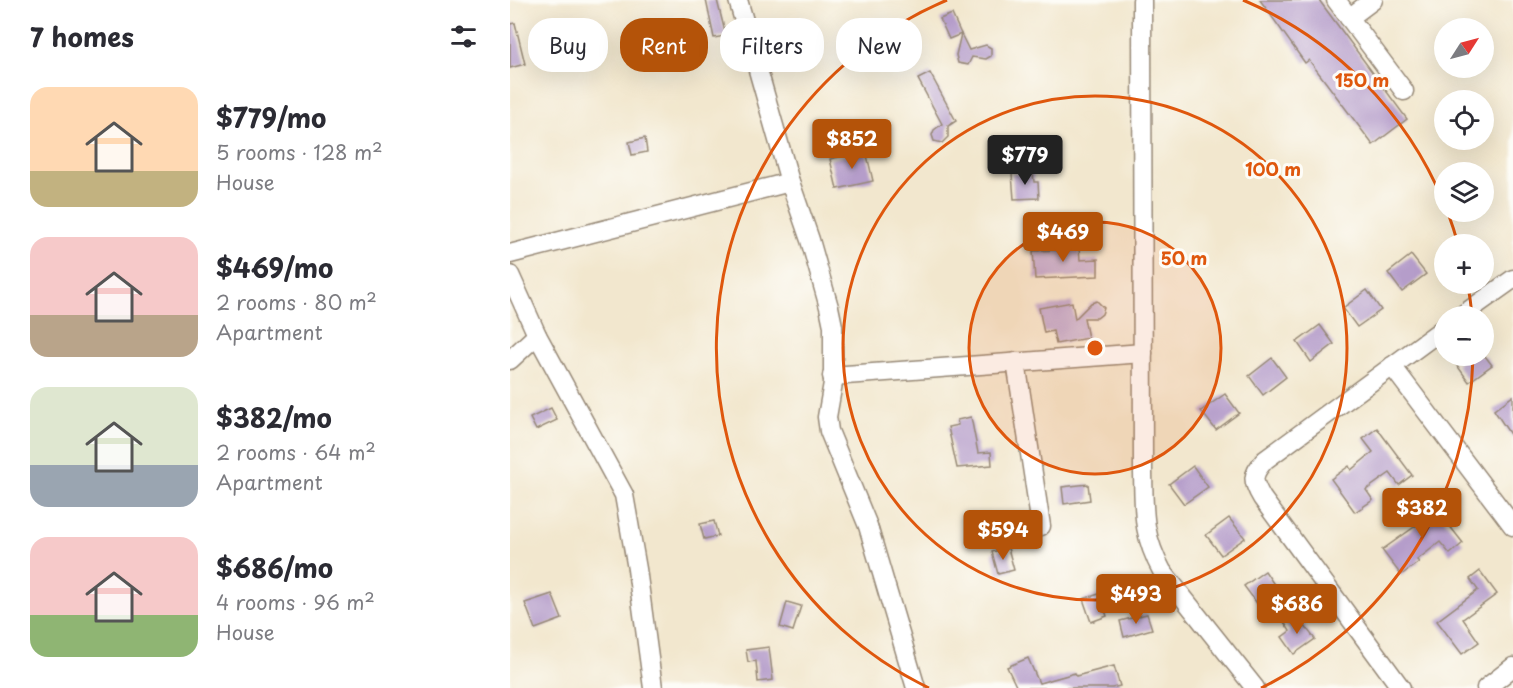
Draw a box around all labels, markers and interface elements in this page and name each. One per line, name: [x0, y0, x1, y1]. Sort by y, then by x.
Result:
text: 7 homes: [30, 17, 134, 56]
chip: Buy: [528, 18, 608, 72]
chip: Rent: [620, 18, 708, 72]
chip: Filters: [720, 18, 824, 72]
chip: New: [836, 18, 922, 72]
north arrow: [1434, 18, 1494, 78]
map controls: [1434, 18, 1494, 366]
icon: filters: [447, 20, 480, 53]
text: 150 m: [1335, 66, 1389, 93]
button: locate: [1434, 90, 1494, 150]
text: $779/mo: [216, 98, 326, 137]
icon: home: [78, 111, 150, 183]
pin: $852: [816, 119, 888, 170]
text: $852: [826, 123, 878, 153]
pin: $779: [989, 135, 1061, 186]
text: 5 rooms · 128 m²: [216, 137, 382, 167]
text: $779: [1002, 139, 1048, 169]
text: 100 m: [1245, 155, 1301, 182]
button: layers: [1434, 162, 1494, 222]
text: House: [216, 167, 275, 197]
pin: $469: [1027, 212, 1099, 263]
text: $469: [1037, 216, 1089, 246]
button: +: [1434, 234, 1494, 294]
text: 50 m: [1161, 244, 1207, 271]
text: $469/mo: [216, 248, 333, 287]
icon: home: [78, 261, 150, 333]
text: 2 rooms · 80 m²: [216, 287, 377, 317]
button: −: [1434, 306, 1494, 366]
text: Apartment: [216, 317, 323, 347]
centre of rings: [1085, 338, 1105, 358]
text: $382/mo: [216, 398, 332, 437]
icon: home: [78, 411, 150, 483]
text: 2 rooms · 64 m²: [216, 437, 376, 467]
text: Apartment: [216, 467, 323, 497]
pin: $382: [1386, 488, 1458, 539]
text: $382: [1396, 492, 1448, 522]
pin: $594: [967, 510, 1039, 561]
text: $594: [978, 514, 1029, 544]
text: $686/mo: [216, 548, 333, 587]
icon: home: [78, 561, 150, 633]
pin: $493: [1100, 574, 1172, 625]
text: $493: [1110, 578, 1162, 608]
pin: $686: [1261, 584, 1333, 635]
text: 4 rooms · 96 m²: [216, 587, 375, 617]
text: $686: [1271, 588, 1323, 618]
text: House: [216, 617, 275, 647]

